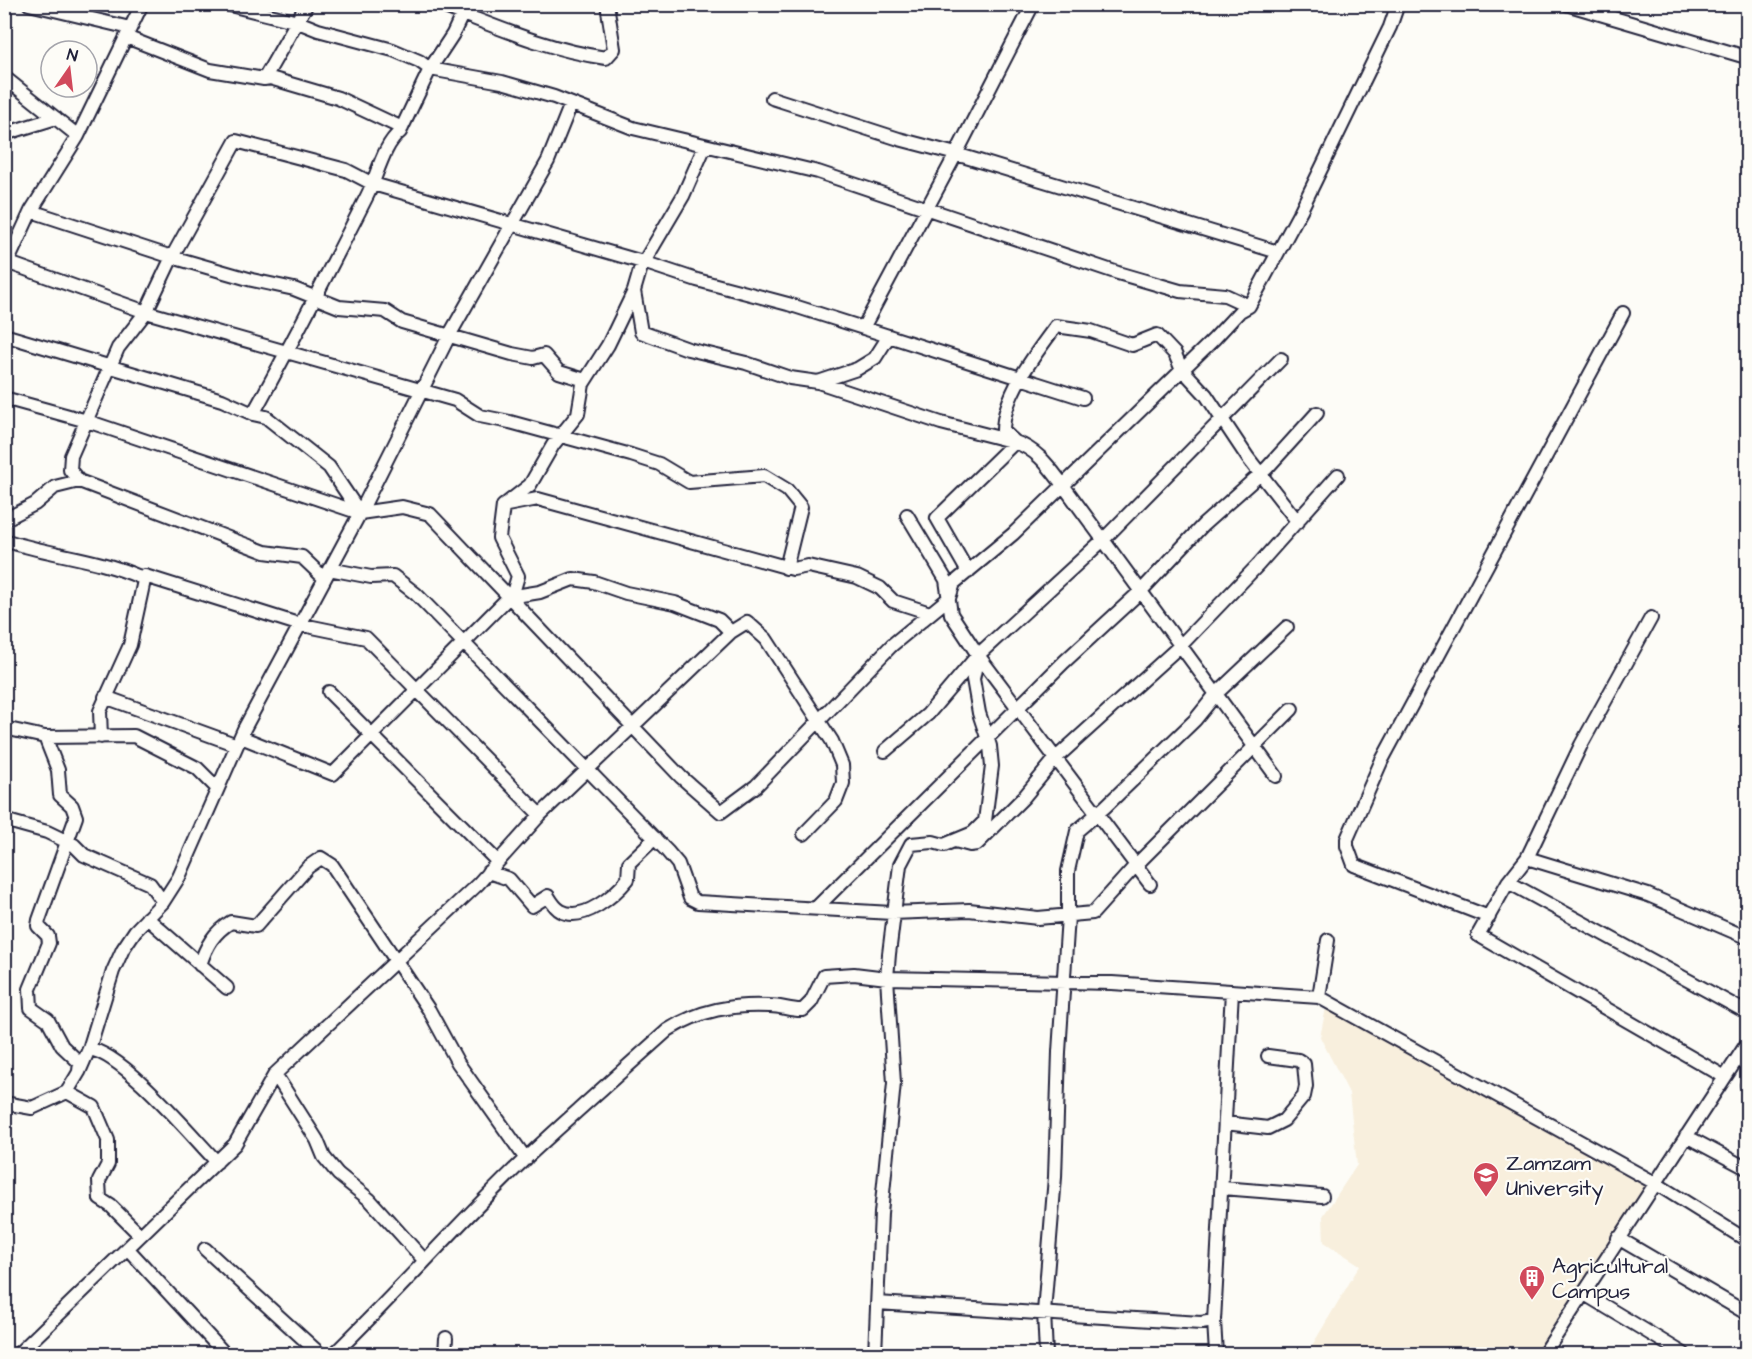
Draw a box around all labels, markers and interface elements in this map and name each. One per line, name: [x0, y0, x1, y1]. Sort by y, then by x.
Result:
north arrow: [39, 39, 99, 99]
text: N: [65, 44, 80, 67]
place label: Zamzam University: [1506, 1148, 1603, 1205]
school or university icon: Zamzam University: [1471, 1160, 1501, 1198]
place label: Agricultural Campus: [1552, 1251, 1668, 1307]
building icon: Agricultural Campus: [1517, 1263, 1547, 1301]

